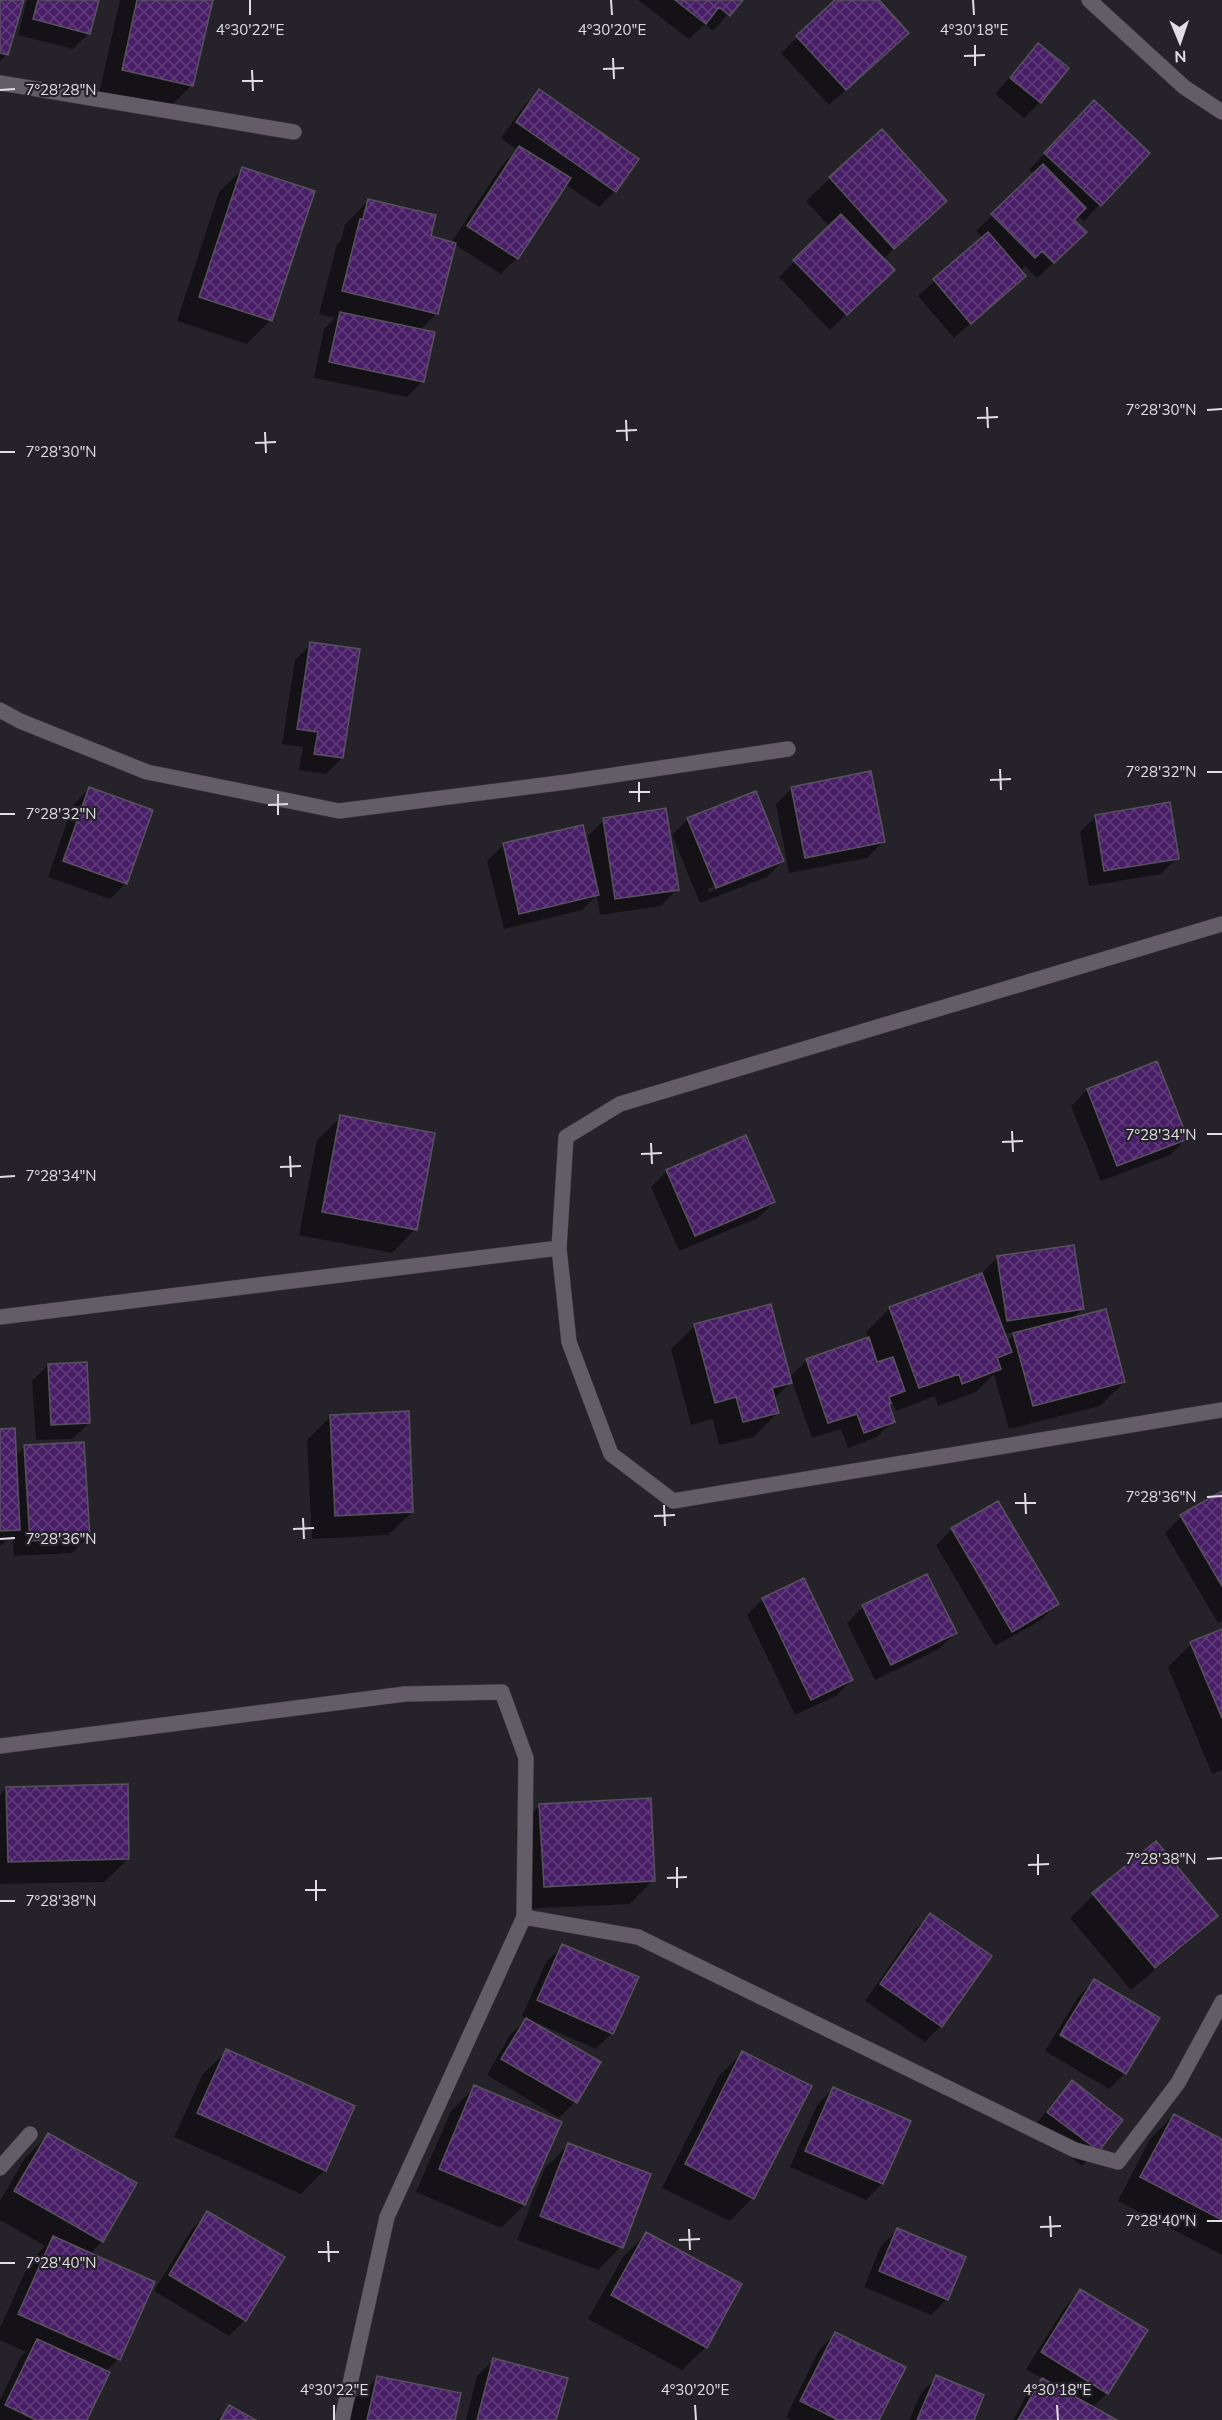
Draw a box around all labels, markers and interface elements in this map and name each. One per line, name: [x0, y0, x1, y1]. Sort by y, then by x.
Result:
north arrow: [1150, 12, 1210, 72]
text: 4°30'22"E: [216, 20, 284, 39]
text: 4°30'20"E: [578, 20, 646, 39]
text: 4°30'18"E: [940, 20, 1008, 39]
text: N: [1174, 47, 1187, 67]
text: 7°28'28"N: [26, 80, 96, 99]
text: 7°28'30"N: [1126, 400, 1196, 419]
text: 7°28'30"N: [26, 442, 96, 461]
text: 7°28'32"N: [1126, 762, 1196, 781]
text: 7°28'32"N: [26, 804, 96, 823]
text: 7°28'34"N: [1126, 1125, 1196, 1144]
text: 7°28'34"N: [26, 1166, 96, 1185]
text: 7°28'36"N: [1126, 1487, 1196, 1506]
text: 7°28'36"N: [26, 1529, 96, 1548]
text: 7°28'38"N: [1126, 1849, 1196, 1868]
text: 7°28'38"N: [26, 1891, 96, 1910]
text: 7°28'40"N: [1126, 2211, 1196, 2230]
text: 7°28'40"N: [26, 2253, 96, 2272]
text: 4°30'22"E: [300, 2380, 368, 2399]
text: 4°30'20"E: [661, 2380, 729, 2399]
text: 4°30'18"E: [1023, 2380, 1091, 2399]

